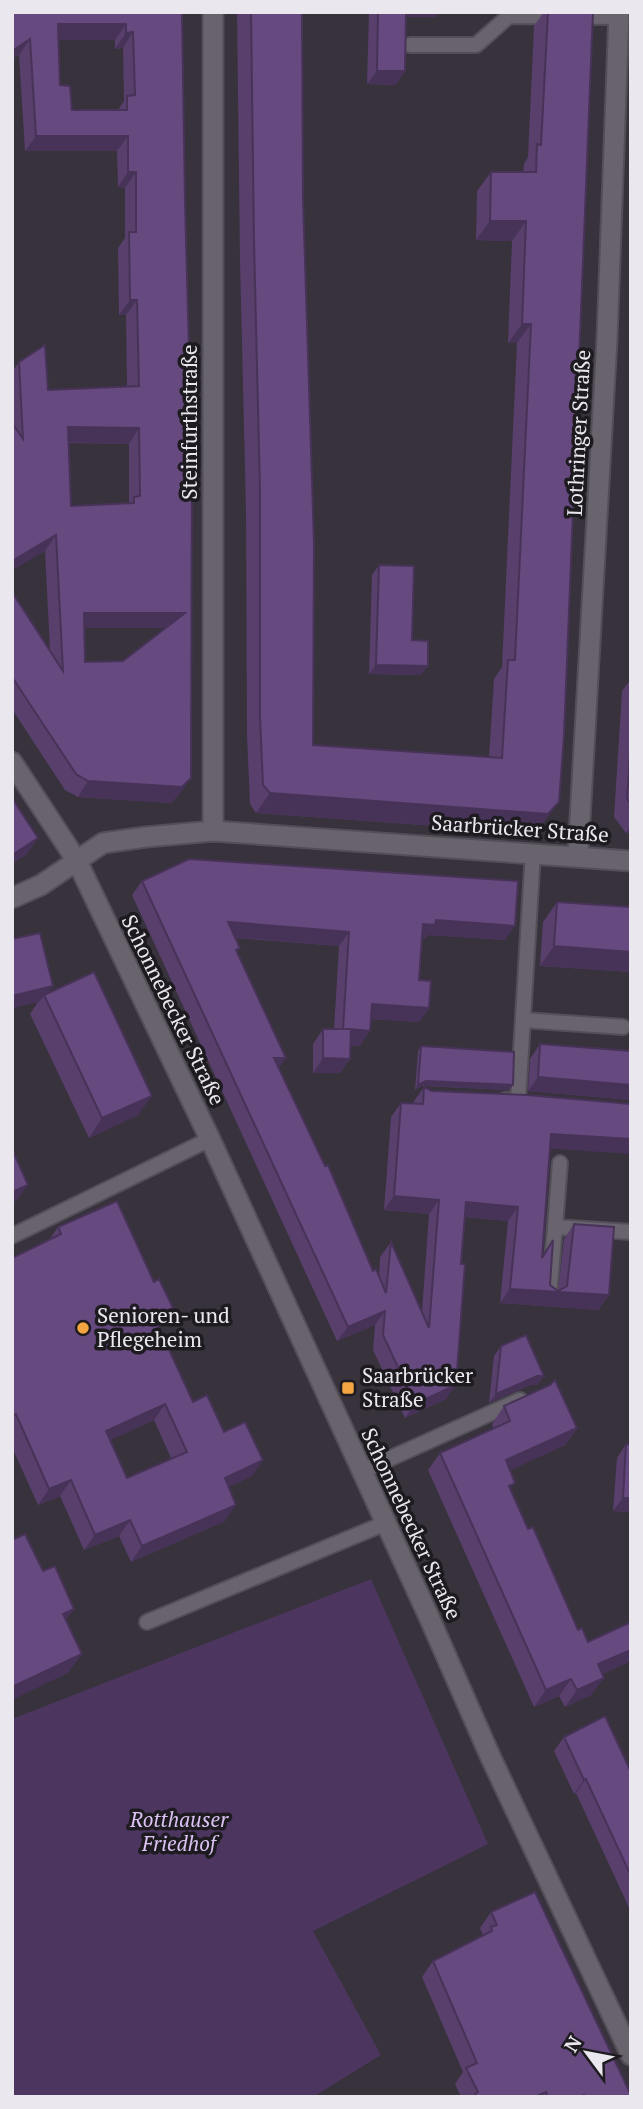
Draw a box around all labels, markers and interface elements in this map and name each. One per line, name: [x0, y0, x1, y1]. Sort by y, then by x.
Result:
street label: Steinfurthstraße: [175, 344, 203, 500]
street label: Lothringer Straße: [560, 349, 596, 517]
street label: Saarbrücker Straße: [430, 808, 610, 848]
street label: Schonnebecker Straße: [116, 910, 232, 1109]
place label: Senioren- und Pflegeheim: [97, 1301, 230, 1353]
marker: Senioren- und Pflegeheim: [75, 1320, 91, 1336]
place label: Saarbrücker Straße: [362, 1361, 473, 1413]
marker: Saarbrücker Straße: [340, 1380, 356, 1396]
street label: Schonnebecker Straße: [355, 1423, 469, 1624]
park label: Rotthauser Friedhof: [129, 1805, 229, 1857]
north arrow: [552, 2018, 622, 2088]
text: N: [558, 2030, 587, 2056]

